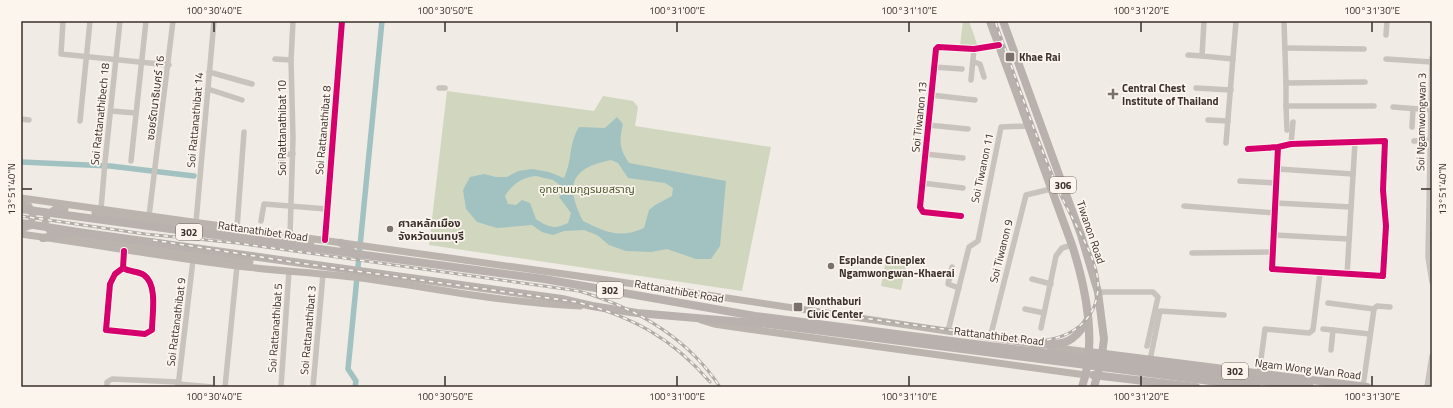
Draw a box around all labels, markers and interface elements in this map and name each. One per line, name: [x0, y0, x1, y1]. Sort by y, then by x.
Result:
text: 100°30'40"E: [186, 3, 243, 18]
text: 100°30'50"E: [417, 3, 474, 18]
text: 100°31'00"E: [649, 3, 706, 18]
text: 100°31'10"E: [881, 3, 938, 18]
text: 100°31'20"E: [1113, 3, 1170, 18]
text: 100°31'30"E: [1344, 3, 1401, 18]
place label: Khae Rai: [1019, 49, 1061, 65]
marker: Khae Rai: [1004, 51, 1016, 63]
street label: ซอยรัตนาธิเบศร์ 16: [142, 55, 168, 141]
street label: Soi Rattanathibech 18: [87, 62, 113, 166]
street label: Soi Rattanathibat 14: [183, 72, 207, 168]
street label: Soi Ngamwongwan 3: [1412, 73, 1430, 171]
street label: Soi Rattanathibat 10: [274, 80, 290, 176]
place label: Central Chest Institute of Thailand: [1122, 80, 1219, 109]
street label: Soi Tiwanon 13: [907, 81, 931, 153]
street label: Soi Rattanathibat 8: [311, 85, 335, 175]
marker: Central Chest Institute of Thailand: [1107, 88, 1119, 100]
street label: Soi Tiwanon 11: [967, 132, 997, 204]
text: 13°51'40"N: [4, 163, 19, 215]
text: 13°51'40"N: [1435, 163, 1450, 215]
road number: 306: [1050, 177, 1076, 193]
park label: อุทยานมกุฎรมยสราญ: [539, 181, 635, 197]
street label: Tiwanon Road: [1073, 198, 1109, 266]
place label: ศาลหลักเมือง จังหวัดนนทบุรี: [398, 215, 464, 244]
street label: Rattanathibet Road: [217, 217, 309, 245]
street label: Soi Tiwanon 9: [985, 218, 1017, 284]
road number: 302: [176, 224, 202, 240]
marker: ศาลหลักเมือง จังหวัดนนทบุรี: [385, 224, 395, 234]
place label: Esplande Cineplex Ngamwongwan-Khaerai: [839, 252, 955, 281]
marker: Esplande Cineplex Ngamwongwan-Khaerai: [826, 261, 836, 271]
street label: Rattanathibet Road: [633, 275, 725, 307]
street label: Soi Rattanathibat 9: [163, 277, 189, 367]
road number: 302: [597, 282, 623, 298]
street label: Soi Rattanathibat 5: [264, 283, 286, 373]
street label: Soi Rattanathibat 3: [296, 285, 320, 375]
place label: Nonthaburi Civic Center: [807, 293, 863, 322]
marker: Nonthaburi Civic Center: [792, 301, 804, 313]
street label: Rattanathibet Road: [953, 323, 1045, 349]
street label: Ngam Wong Wan Road: [1254, 355, 1362, 383]
road number: 302: [1222, 363, 1248, 379]
text: 100°30'40"E: [186, 389, 243, 404]
text: 100°30'50"E: [417, 389, 474, 404]
text: 100°31'00"E: [649, 389, 706, 404]
text: 100°31'10"E: [881, 389, 938, 404]
text: 100°31'20"E: [1113, 389, 1170, 404]
text: 100°31'30"E: [1344, 389, 1401, 404]

